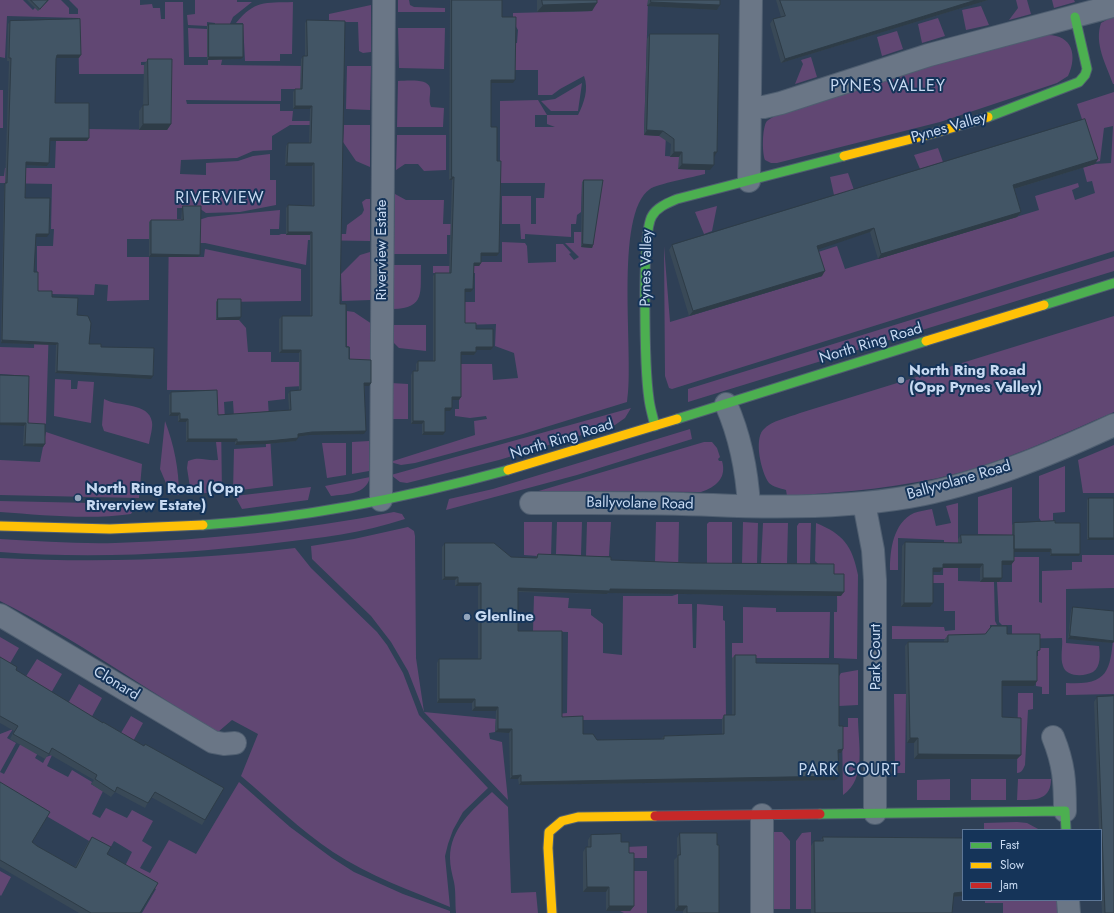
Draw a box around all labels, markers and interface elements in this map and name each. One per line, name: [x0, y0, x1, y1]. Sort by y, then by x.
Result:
district label: PYNES VALLEY: [830, 77, 946, 97]
street label: Pynes Valley: [909, 109, 989, 147]
district label: RIVERVIEW: [175, 189, 265, 209]
street label: Riverview Estate: [373, 199, 391, 301]
street label: Pynes Valley: [637, 229, 657, 307]
street label: North Ring Road: [817, 320, 925, 368]
place label: North Ring Road (Opp Pynes Valley): [909, 362, 1042, 397]
marker: North Ring Road (Opp Pynes Valley): [896, 375, 906, 385]
street label: North Ring Road: [508, 416, 616, 464]
street label: Ballyvolane Road: [905, 458, 1013, 504]
place label: North Ring Road (Opp Riverview Estate): [86, 480, 243, 515]
marker: North Ring Road (Opp Riverview Estate): [73, 493, 83, 503]
street label: Ballyvolane Road: [586, 494, 694, 514]
place label: Glenline: [475, 608, 534, 626]
marker: Glenline: [462, 612, 472, 622]
street label: Park Court: [867, 624, 885, 690]
street label: Clonard: [90, 663, 142, 705]
district label: PARK COURT: [798, 761, 900, 781]
legend: [962, 829, 1102, 901]
text: Fast: [1000, 836, 1019, 854]
text: Slow: [1000, 856, 1024, 874]
text: Jam: [1000, 876, 1018, 894]

